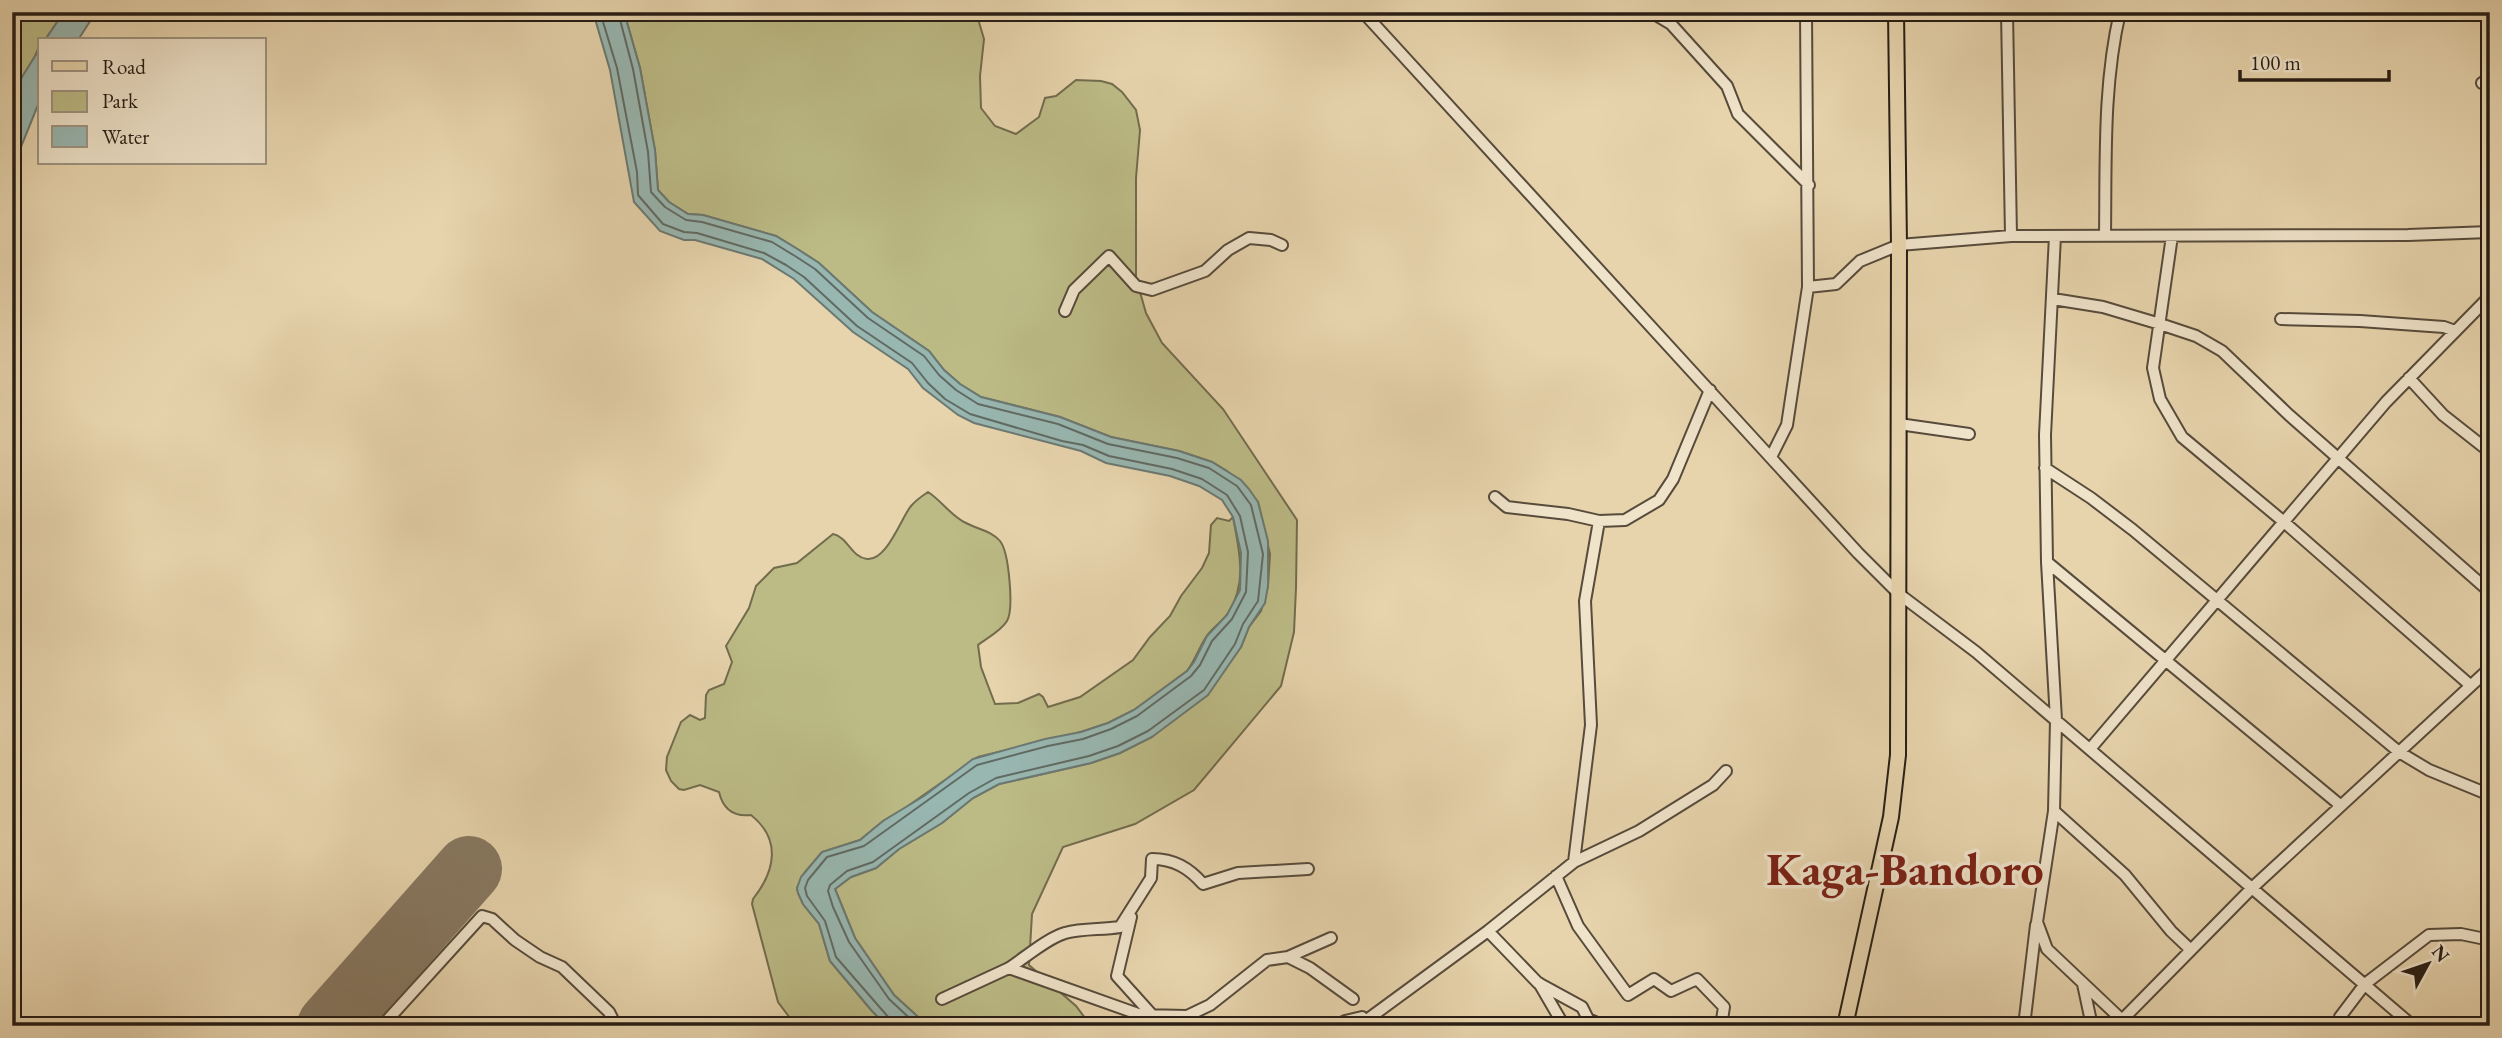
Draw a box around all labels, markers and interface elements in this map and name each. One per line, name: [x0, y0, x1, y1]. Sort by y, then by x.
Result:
legend: [38, 38, 266, 164]
scale bar: [2240, 38, 2388, 82]
text: 100 m: [2250, 49, 2301, 76]
text: Road: [102, 53, 146, 80]
text: Park: [102, 87, 139, 114]
text: Water: [102, 123, 149, 150]
district label: Kaga-Bandoro: [1766, 839, 2044, 899]
north arrow: [2394, 930, 2464, 1000]
text: N: [2426, 939, 2456, 968]

